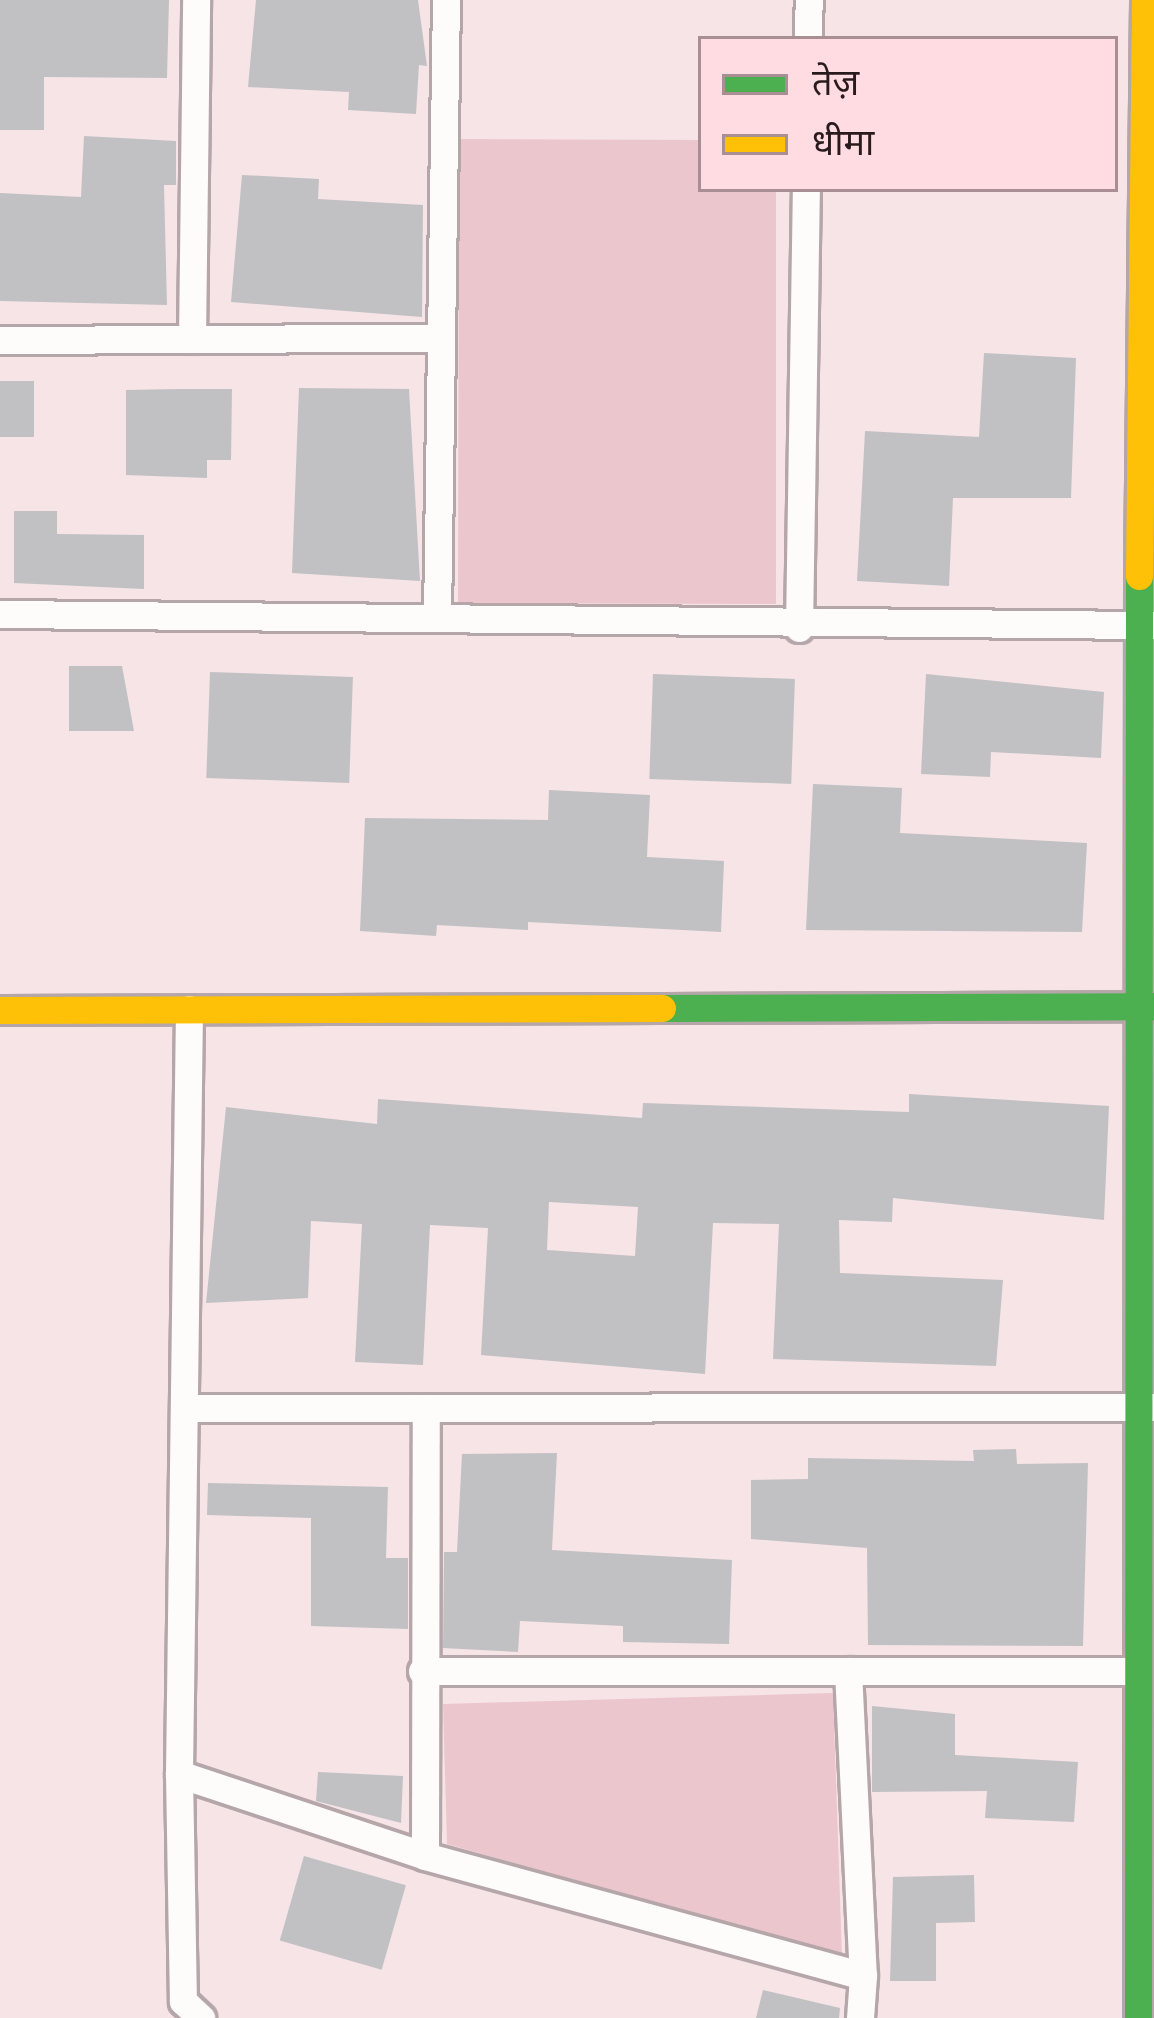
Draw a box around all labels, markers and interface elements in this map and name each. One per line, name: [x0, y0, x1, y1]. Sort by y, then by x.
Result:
legend: [698, 36, 1118, 192]
text: तेज़: [812, 58, 859, 102]
text: धीमा: [812, 118, 874, 162]

